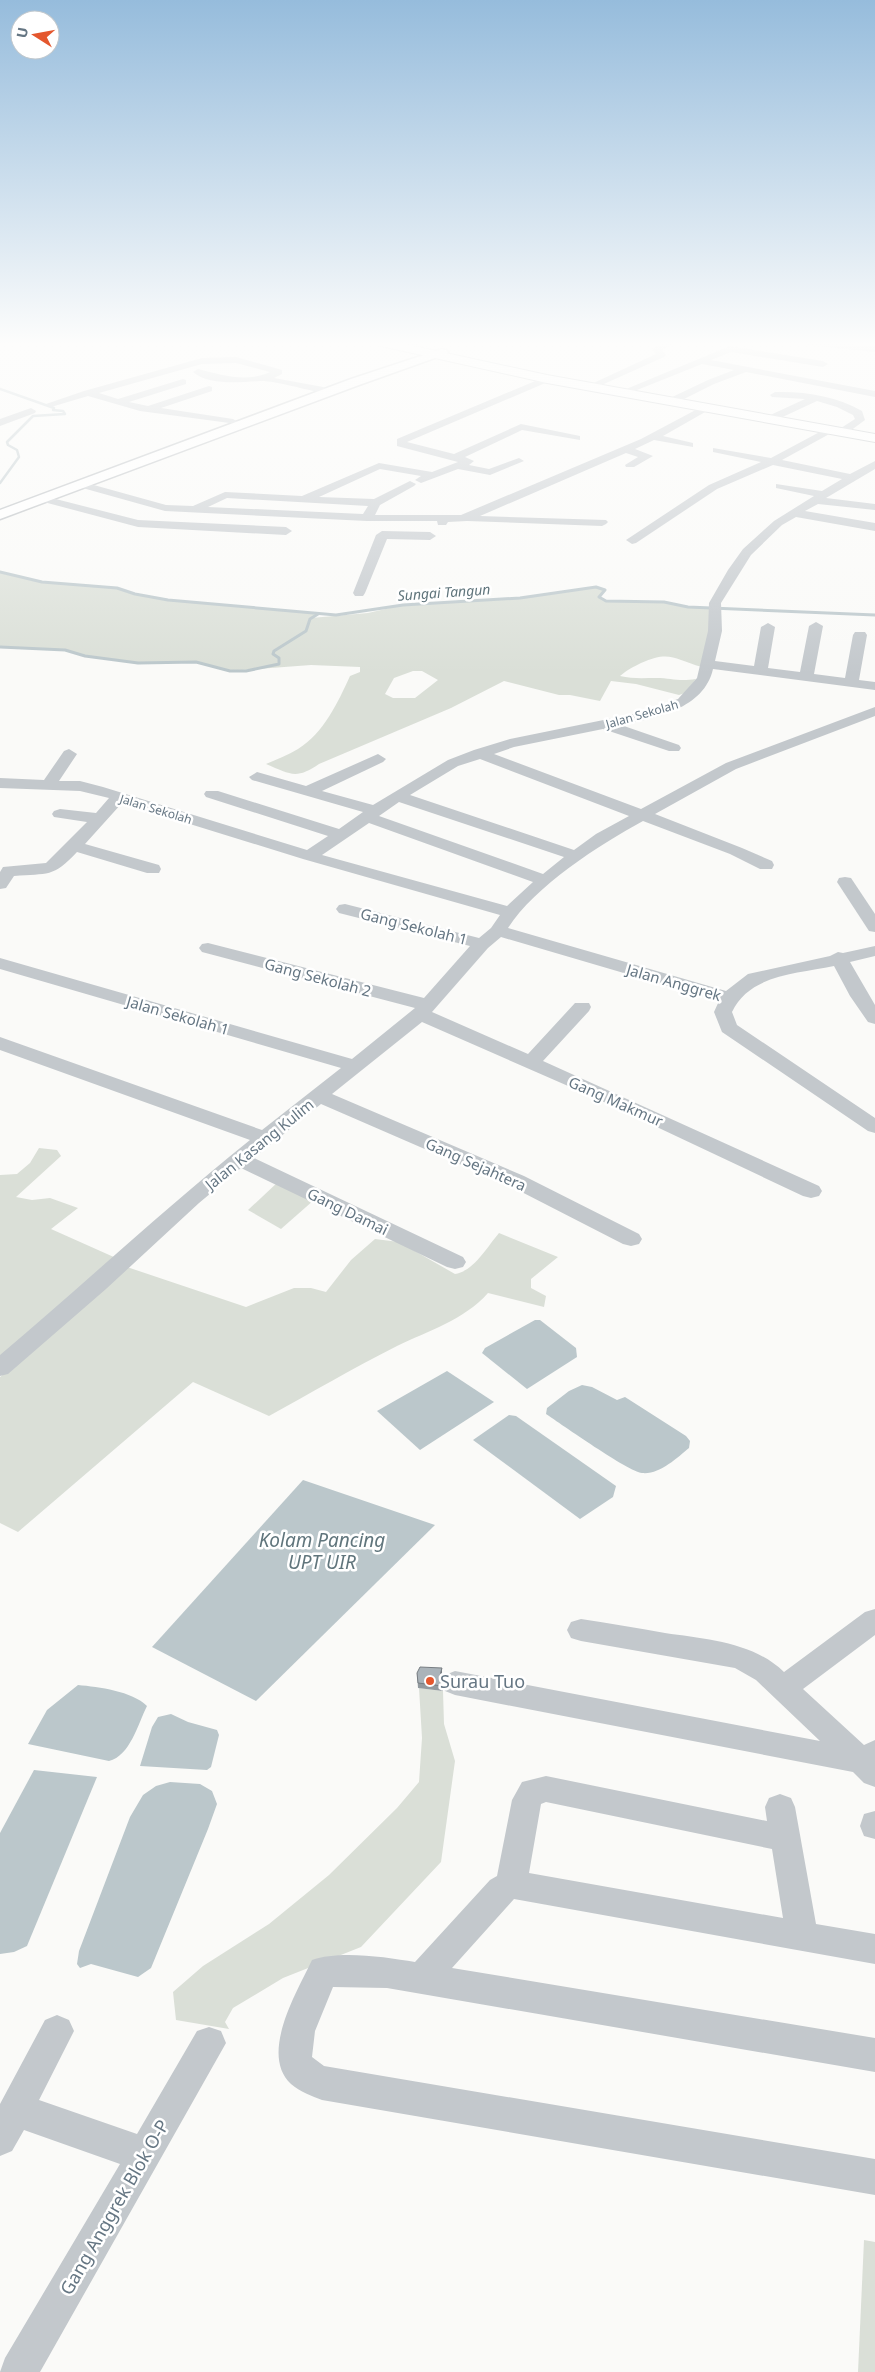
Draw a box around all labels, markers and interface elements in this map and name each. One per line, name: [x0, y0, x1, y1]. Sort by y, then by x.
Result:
north arrow: [10, 10, 60, 60]
text: U: [11, 25, 32, 39]
water label: Sungai Tangun: [397, 579, 491, 605]
street label: Jalan Sekolah: [603, 696, 680, 733]
street label: Jalan Sekolah: [117, 790, 194, 828]
street label: Gang Sekolah 1: [358, 903, 470, 949]
street label: Gang Sekolah 2: [263, 953, 373, 1001]
street label: Jalan Anggrek: [622, 958, 724, 1005]
street label: Jalan Sekolah 1: [122, 990, 232, 1039]
street label: Gang Makmur: [566, 1071, 666, 1131]
street label: Jalan Kasang Kulim: [199, 1094, 317, 1195]
street label: Gang Sejahtera: [423, 1133, 529, 1195]
street label: Gang Damai: [304, 1183, 392, 1239]
water label: Kolam Pancing UPT UIR: [259, 1527, 385, 1575]
place label: Surau Tuo: [440, 1669, 525, 1693]
marker: Surau Tuo: [424, 1675, 436, 1687]
street label: Gang Anggrek Blok O-P: [54, 2115, 174, 2299]

